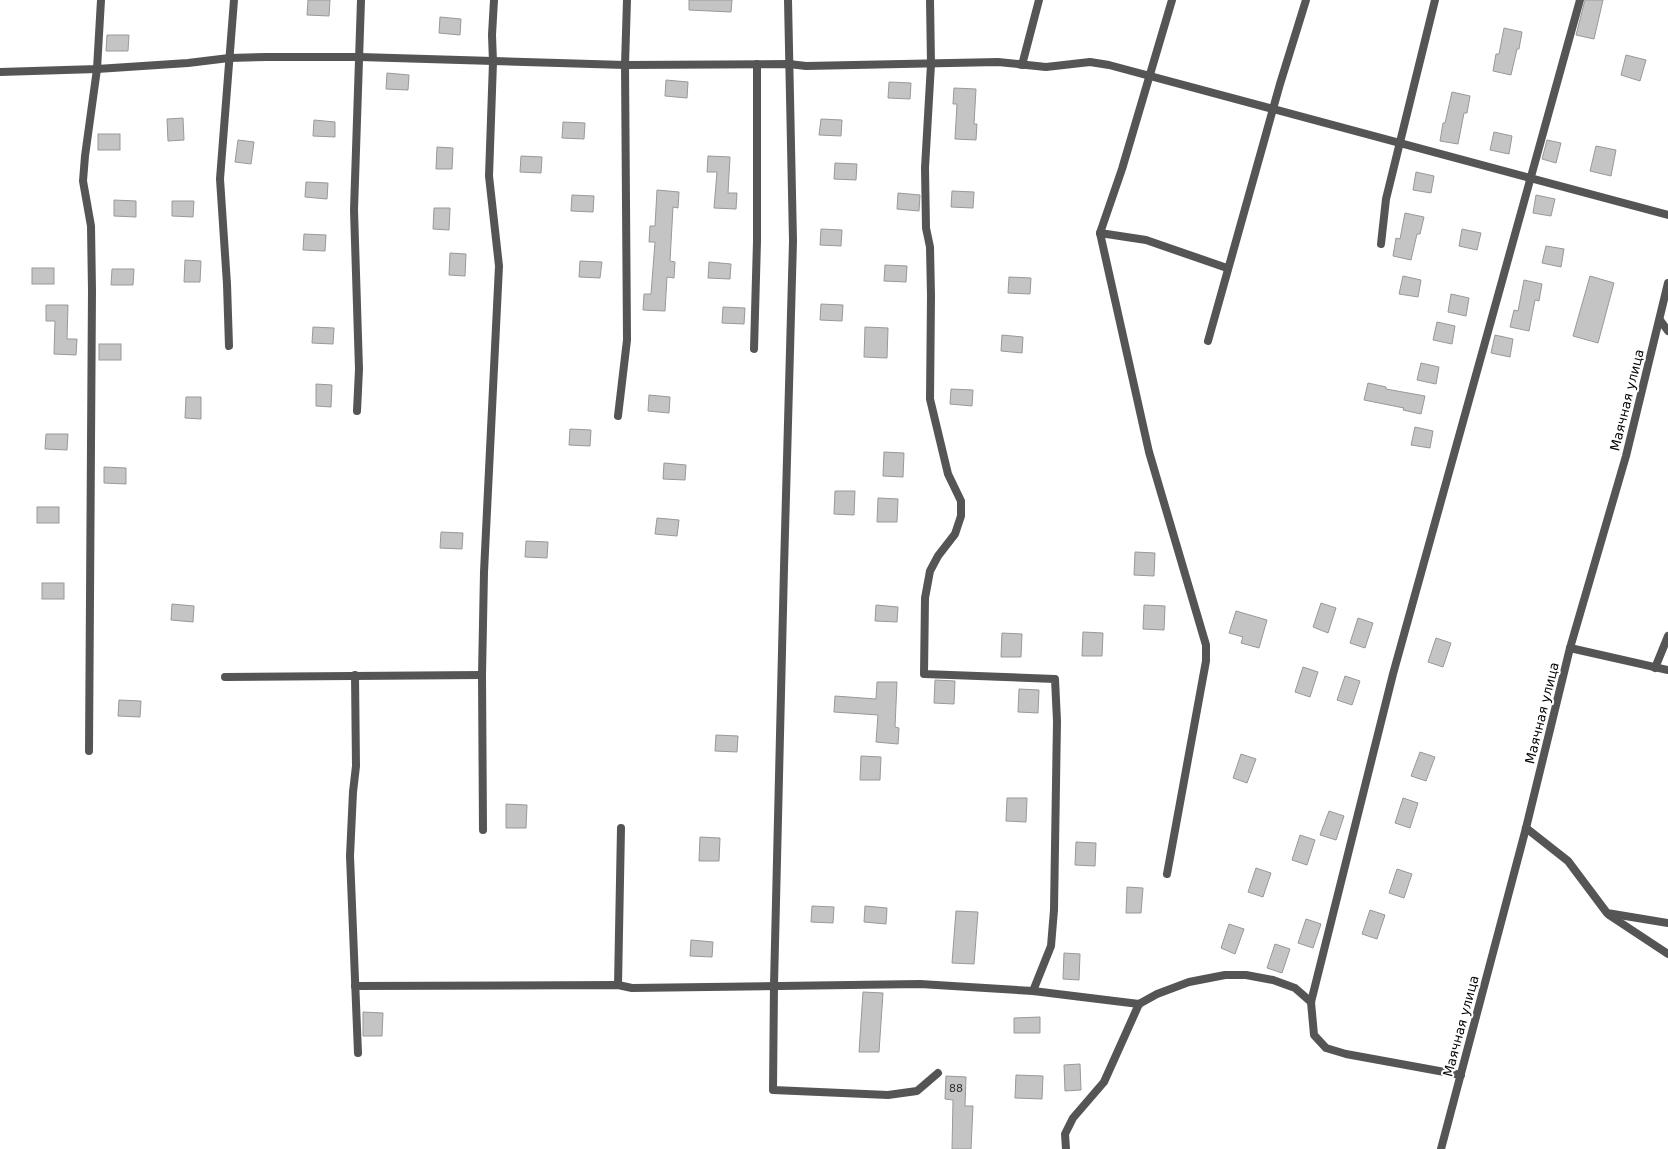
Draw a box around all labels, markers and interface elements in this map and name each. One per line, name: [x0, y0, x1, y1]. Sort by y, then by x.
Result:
street label: Маячная улица: [1607, 348, 1647, 452]
street label: Маячная улица: [1522, 661, 1562, 765]
street label: Маячная улица: [1440, 974, 1482, 1078]
house number: 88: [949, 1082, 963, 1095]

